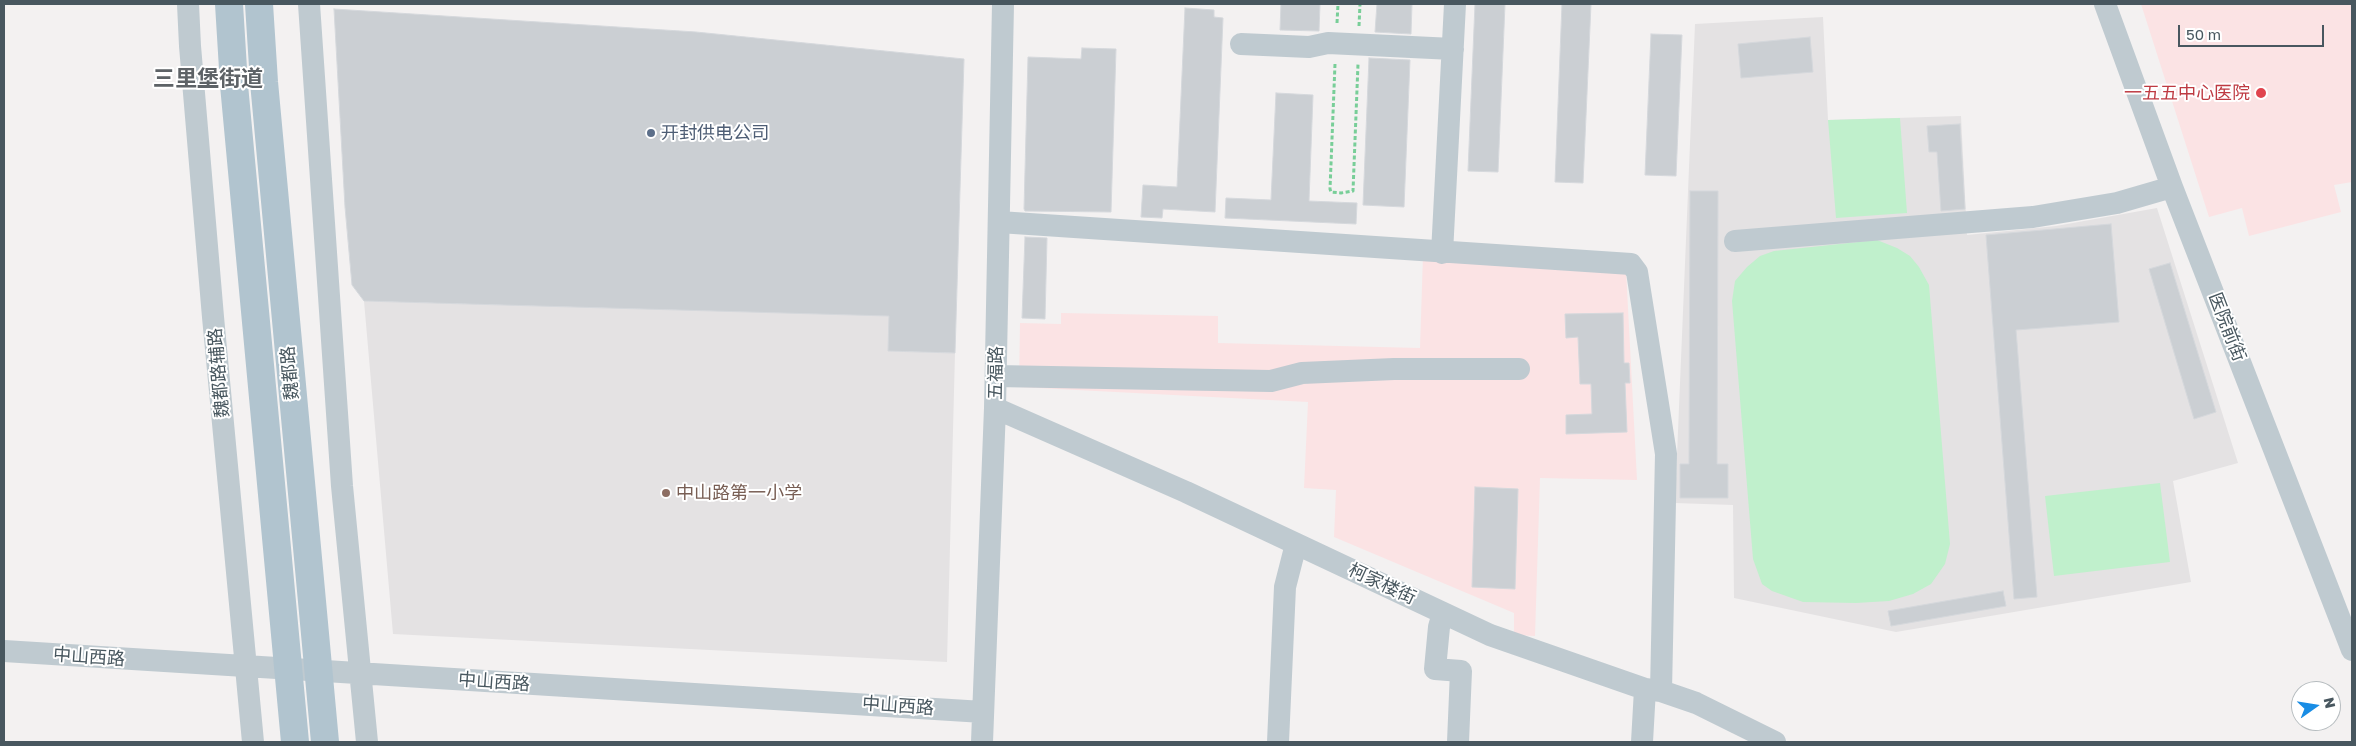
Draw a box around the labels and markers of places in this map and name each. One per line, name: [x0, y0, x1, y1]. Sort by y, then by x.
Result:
place label: 一五五中心医院: [2124, 82, 2250, 104]
marker: 一五五中心医院: [2254, 86, 2268, 100]
place label: 开封供电公司: [661, 122, 769, 144]
marker: 开封供电公司: [645, 127, 657, 139]
place label: 中山路第一小学: [676, 482, 802, 504]
marker: 中山路第一小学: [660, 487, 672, 499]

